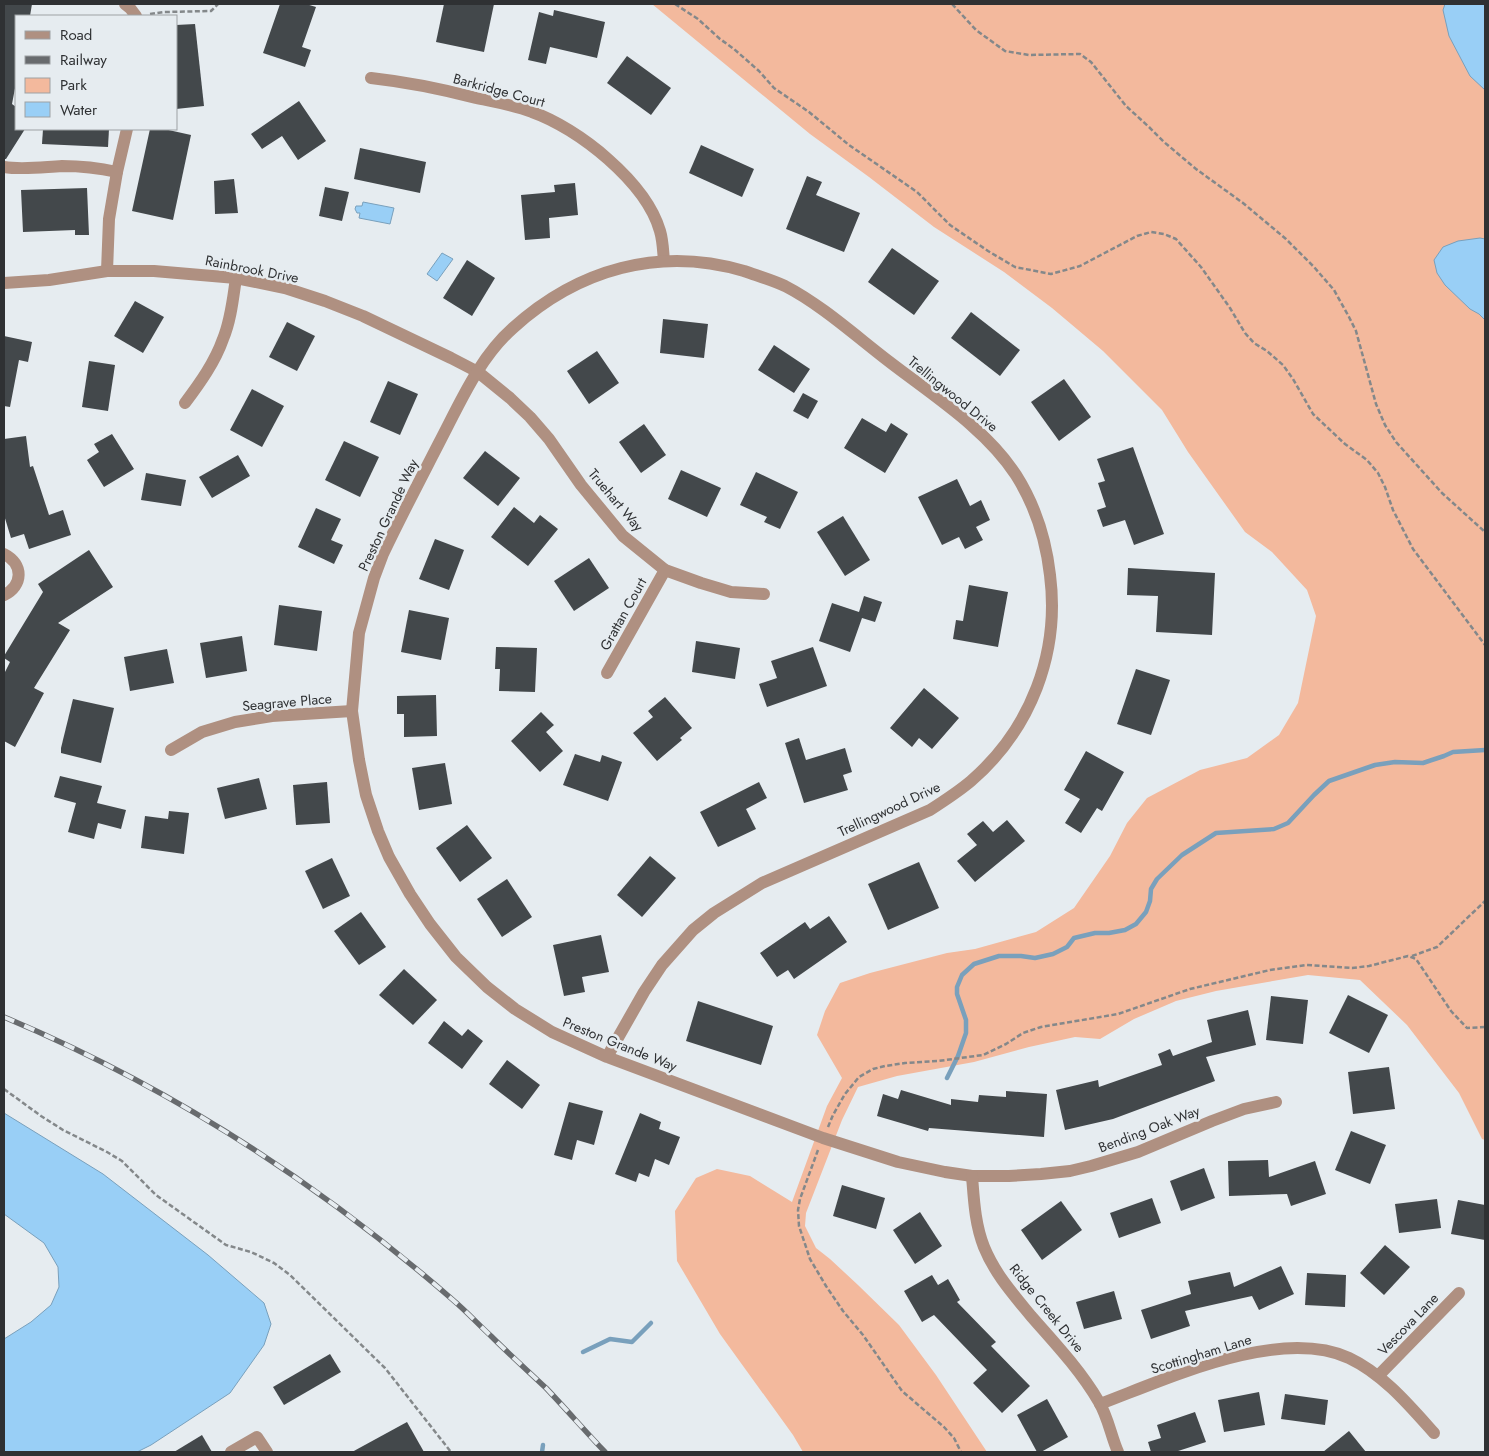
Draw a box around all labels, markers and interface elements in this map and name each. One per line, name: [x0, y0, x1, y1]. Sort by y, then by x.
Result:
legend: [15, 15, 178, 130]
text: Road: [60, 24, 92, 46]
text: Railway: [60, 49, 107, 71]
street label: Barkridge Court: [451, 68, 548, 112]
text: Park: [60, 74, 87, 96]
text: Water: [60, 99, 98, 121]
street label: Rainbrook Drive: [204, 250, 300, 288]
street label: Trellingwood Drive: [904, 351, 1002, 437]
street label: Preston Grande Way: [353, 455, 423, 574]
street label: Truehart Way: [584, 464, 649, 536]
street label: Grattan Court: [595, 574, 651, 654]
street label: Seagrave Place: [241, 688, 333, 716]
street label: Trellingwood Drive: [835, 777, 943, 841]
street label: Preston Grande Way: [560, 1012, 681, 1076]
street label: Bending Oak Way: [1095, 1100, 1203, 1158]
street label: Ridge Creek Drive: [1005, 1259, 1089, 1357]
street label: Vescova Lane: [1373, 1288, 1443, 1360]
street label: Scottingham Lane: [1148, 1329, 1254, 1379]

